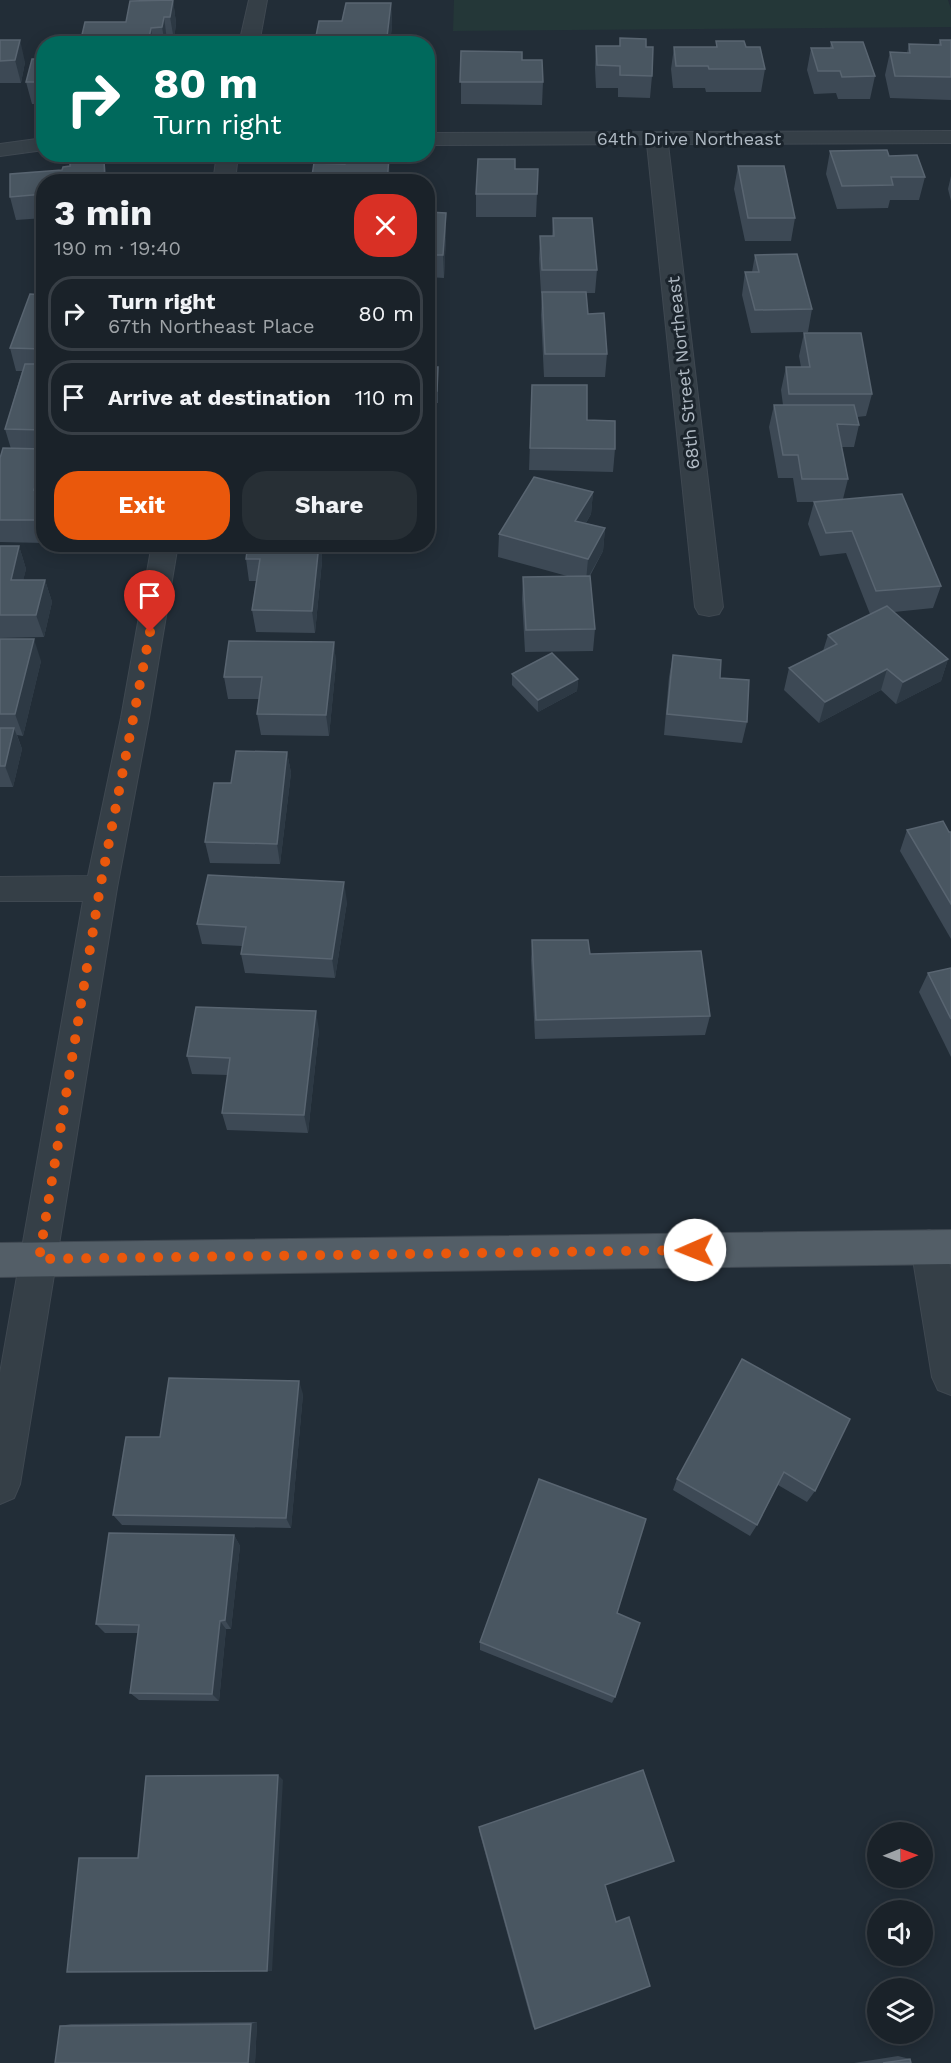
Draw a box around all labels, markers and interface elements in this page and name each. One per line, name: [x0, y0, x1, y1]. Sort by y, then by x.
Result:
text: 80 m: [153, 59, 258, 108]
icon: right: [54, 60, 132, 138]
text: Turn right: [153, 109, 282, 141]
street label: 64th Drive Northeast: [597, 128, 782, 149]
text: 3 min: [54, 192, 152, 234]
button: close: [354, 194, 417, 257]
text: 190 m · 19:40: [54, 236, 181, 260]
street label: 68th Street Northeast: [662, 275, 704, 471]
text: Turn right: [108, 289, 215, 314]
icon: right: [57, 297, 90, 330]
text: 80 m: [358, 301, 414, 326]
text: 67th Northeast Place: [108, 314, 315, 338]
icon: arrive: [57, 381, 90, 414]
text: Arrive at destination: [108, 385, 331, 410]
text: 110 m: [355, 385, 414, 410]
button: Exit: [54, 471, 230, 540]
button: Share: [242, 471, 417, 540]
pin: [124, 570, 175, 632]
icon: arrive: [133, 579, 166, 612]
position arrow: [663, 1218, 727, 1282]
north arrow: [867, 1822, 933, 1888]
map controls: [867, 1822, 933, 2044]
button: sound: [867, 1900, 933, 1966]
button: layers: [867, 1978, 933, 2044]

